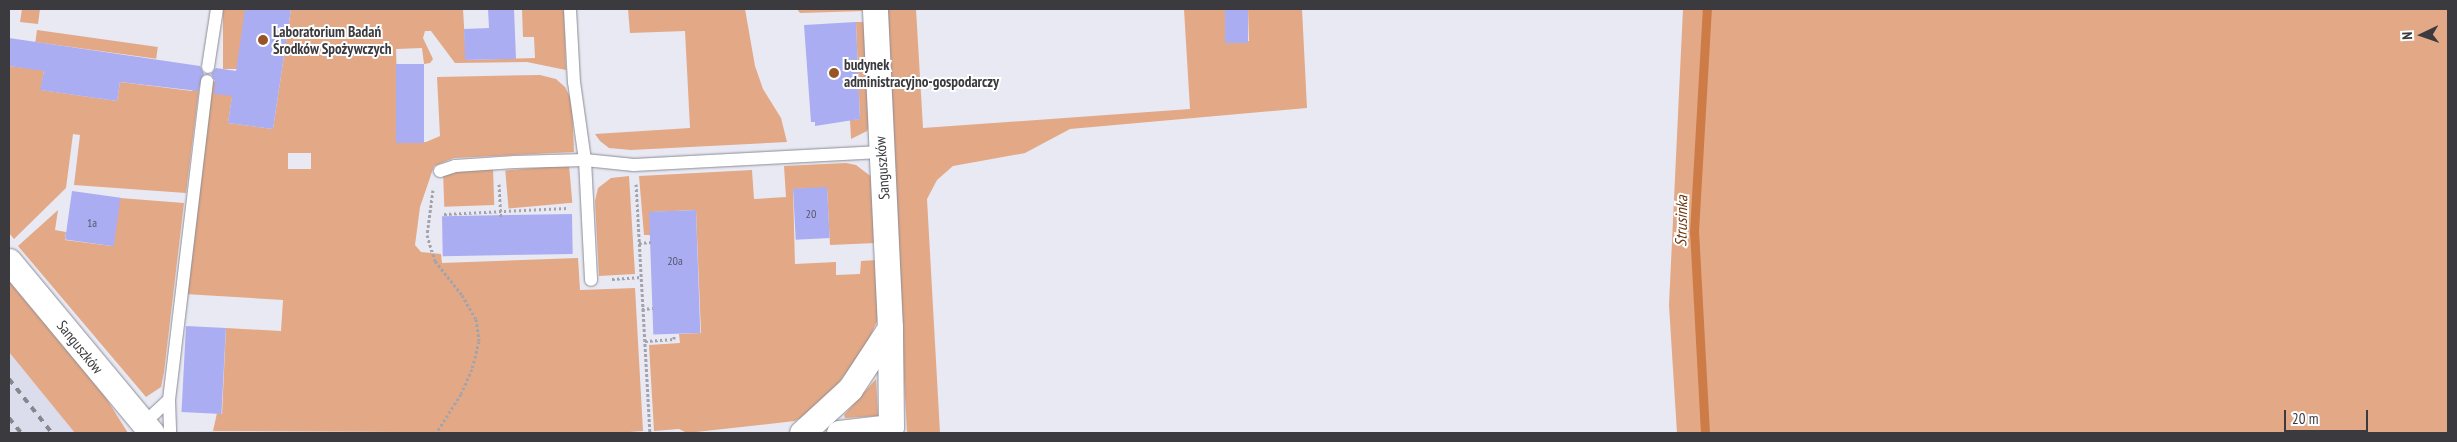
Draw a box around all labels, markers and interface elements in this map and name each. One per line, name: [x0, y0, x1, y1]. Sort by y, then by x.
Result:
north arrow: [2397, 10, 2447, 60]
place label: Laboratorium Badań Środków Spożywczych: [273, 22, 392, 57]
text: N: [2398, 32, 2416, 40]
marker: Laboratorium Badań Środków Spożywczych: [257, 34, 269, 46]
place label: budynek administracyjno-gospodarczy: [844, 55, 999, 90]
marker: budynek administracyjno-gospodarczy: [828, 67, 840, 79]
street label: Sanguszków: [871, 136, 893, 200]
water label: Strusinka: [1671, 195, 1691, 247]
house number: 20: [806, 207, 816, 221]
house number: 1a: [87, 216, 97, 230]
house number: 20a: [667, 254, 683, 268]
street label: Sanguszków: [53, 317, 107, 377]
scale bar: [2287, 400, 2371, 432]
text: 20 m: [2292, 409, 2318, 428]

